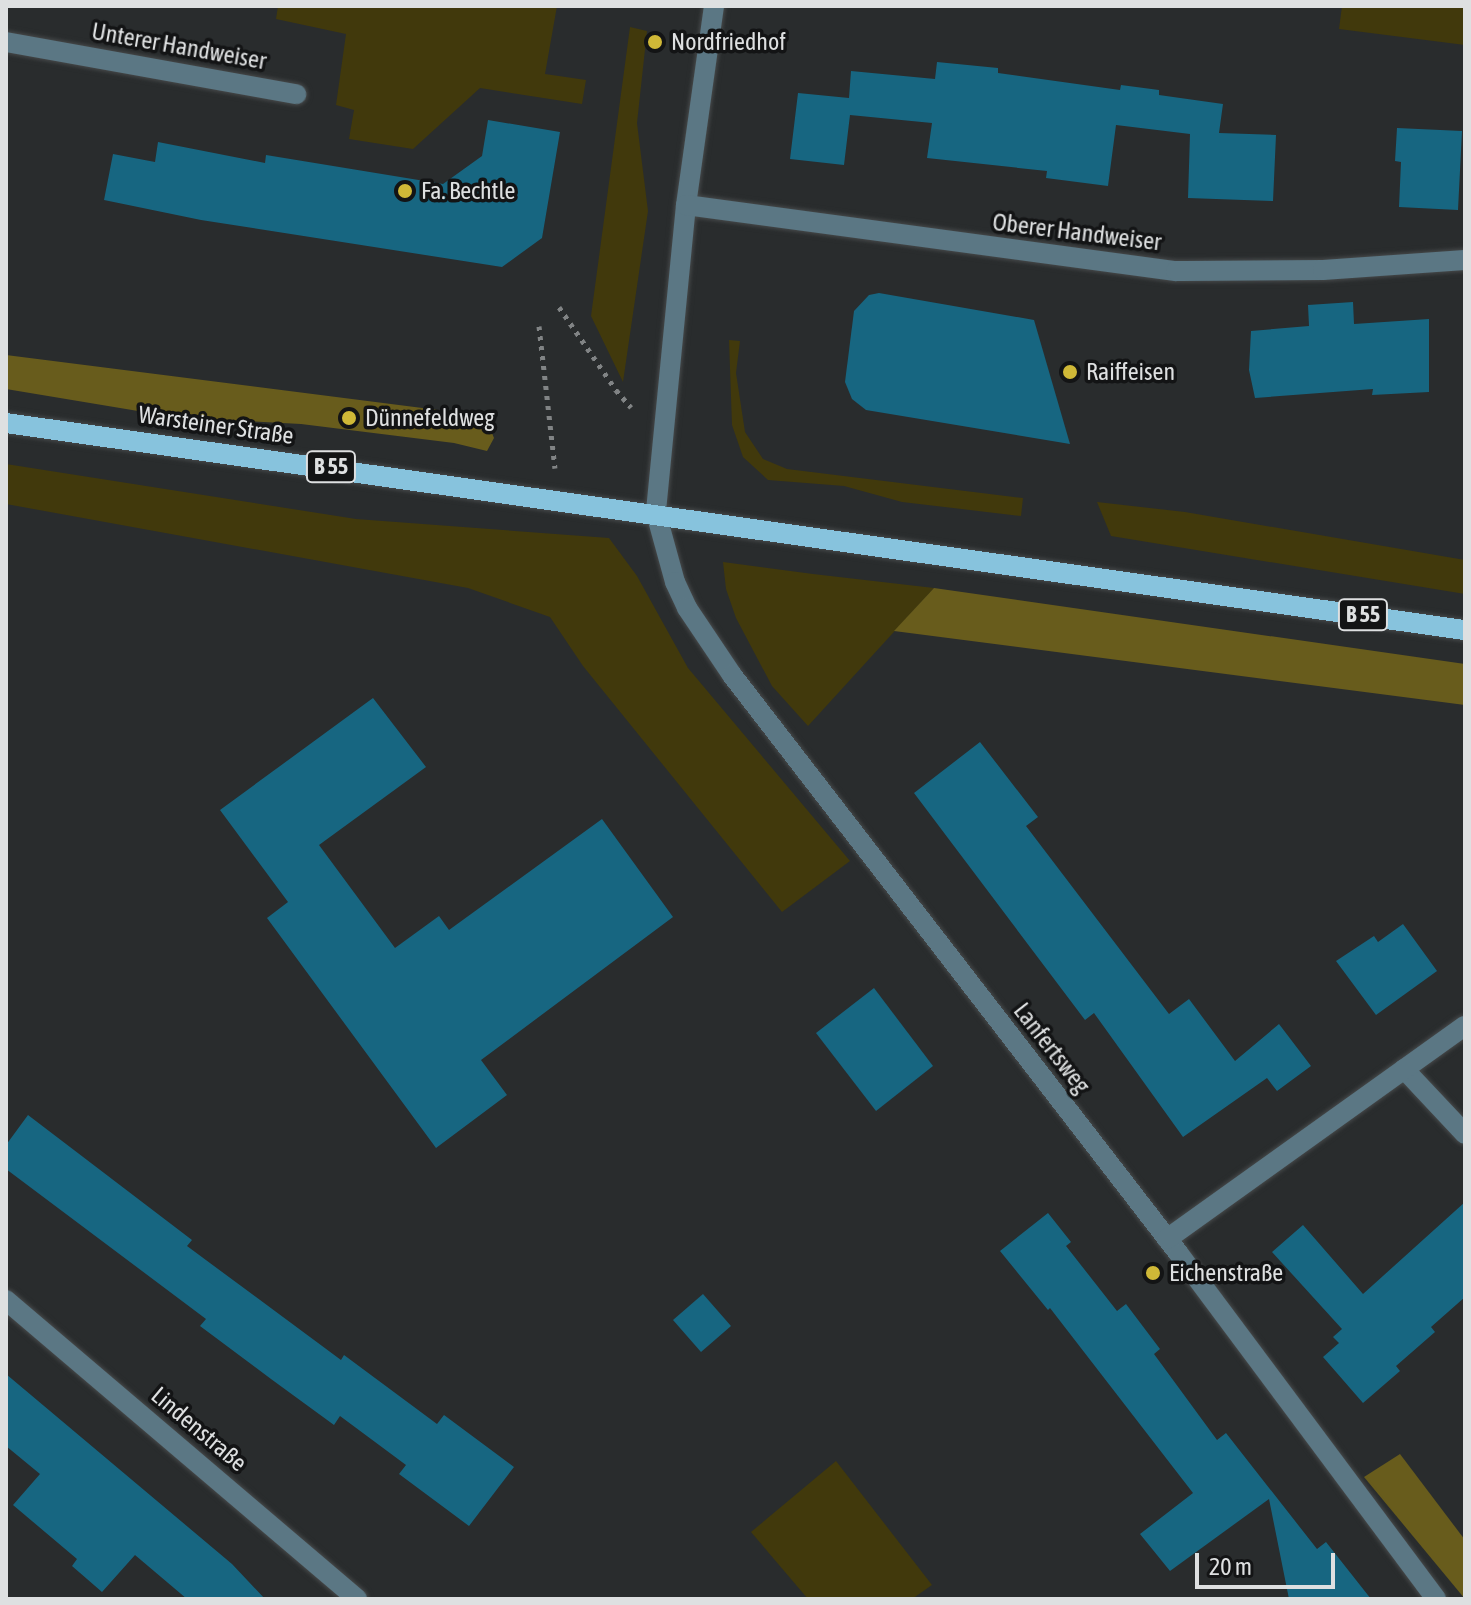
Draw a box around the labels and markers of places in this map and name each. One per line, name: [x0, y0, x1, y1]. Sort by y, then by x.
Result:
place label: Nordfriedhof: [671, 28, 786, 56]
marker: Nordfriedhof: [646, 33, 664, 51]
place label: Fa. Bechtle: [421, 177, 516, 205]
marker: Fa. Bechtle: [396, 182, 414, 200]
place label: Raiffeisen: [1086, 358, 1175, 386]
marker: Raiffeisen: [1061, 363, 1079, 381]
place label: Dünnefeldweg: [365, 404, 495, 432]
marker: Dünnefeldweg: [340, 409, 358, 427]
place label: Eichenstraße: [1169, 1259, 1283, 1287]
marker: Eichenstraße: [1144, 1264, 1162, 1282]

